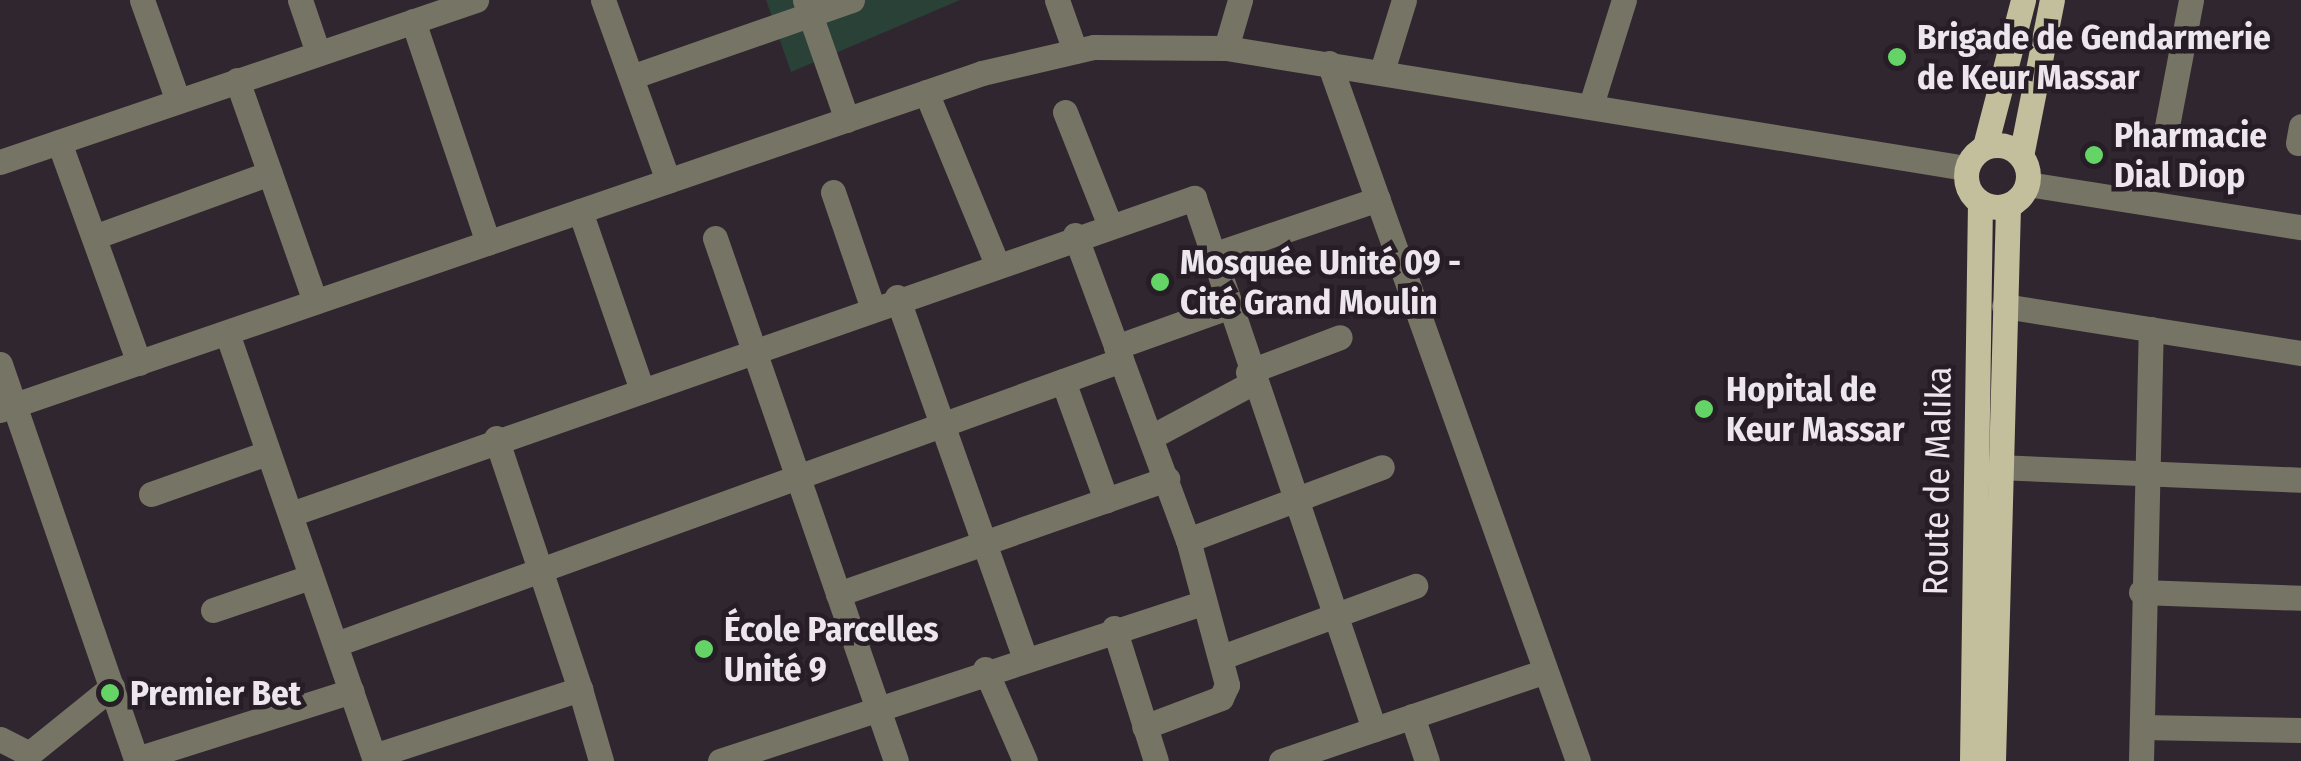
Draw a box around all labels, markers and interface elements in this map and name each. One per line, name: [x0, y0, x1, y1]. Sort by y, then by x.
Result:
place label: Brigade de Gendarmerie de Keur Massar: [1917, 16, 2271, 98]
marker: Brigade de Gendarmerie de Keur Massar: [1886, 46, 1908, 68]
place label: Pharmacie Dial Diop: [2114, 114, 2267, 196]
marker: Pharmacie Dial Diop: [2083, 144, 2105, 166]
place label: Mosquée Unité 09 - Cité Grand Moulin: [1180, 241, 1461, 323]
marker: Mosquée Unité 09 - Cité Grand Moulin: [1149, 271, 1171, 293]
street label: Route de Malika: [1914, 366, 1960, 596]
place label: Hopital de Keur Massar: [1726, 368, 1905, 450]
marker: Hopital de Keur Massar: [1691, 396, 1717, 422]
place label: École Parcelles Unité 9: [724, 608, 938, 690]
marker: École Parcelles Unité 9: [693, 638, 715, 660]
place label: Premier Bet: [130, 672, 301, 714]
marker: Premier Bet: [99, 682, 121, 704]

